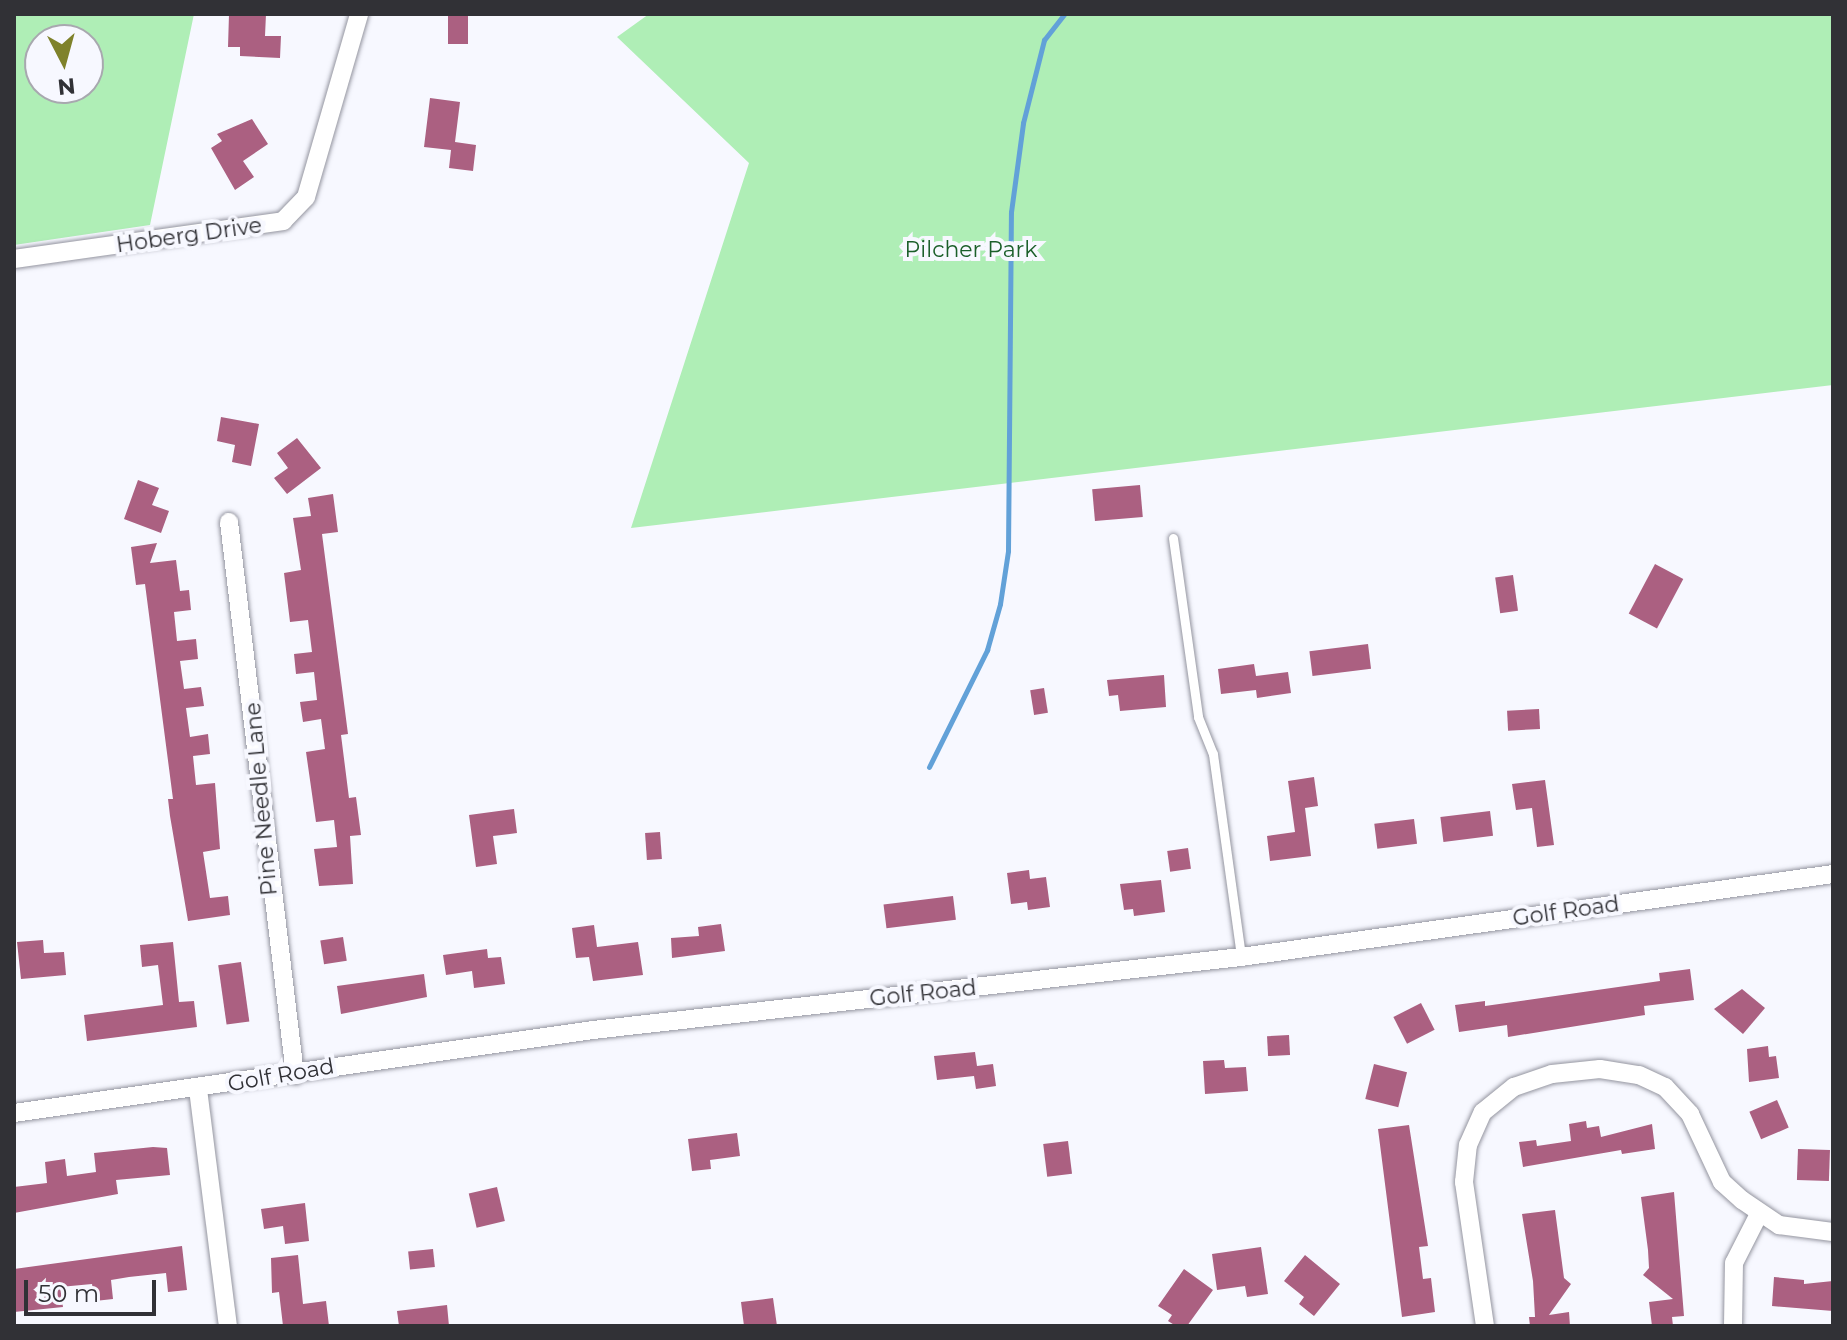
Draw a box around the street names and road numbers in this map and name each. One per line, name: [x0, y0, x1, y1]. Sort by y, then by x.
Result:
street label: Hoberg Drive: [114, 212, 264, 258]
street label: Pine Needle Lane: [239, 701, 283, 897]
street label: Golf Road: [1511, 890, 1621, 932]
street label: Golf Road: [868, 974, 978, 1012]
street label: Golf Road: [226, 1053, 336, 1097]

